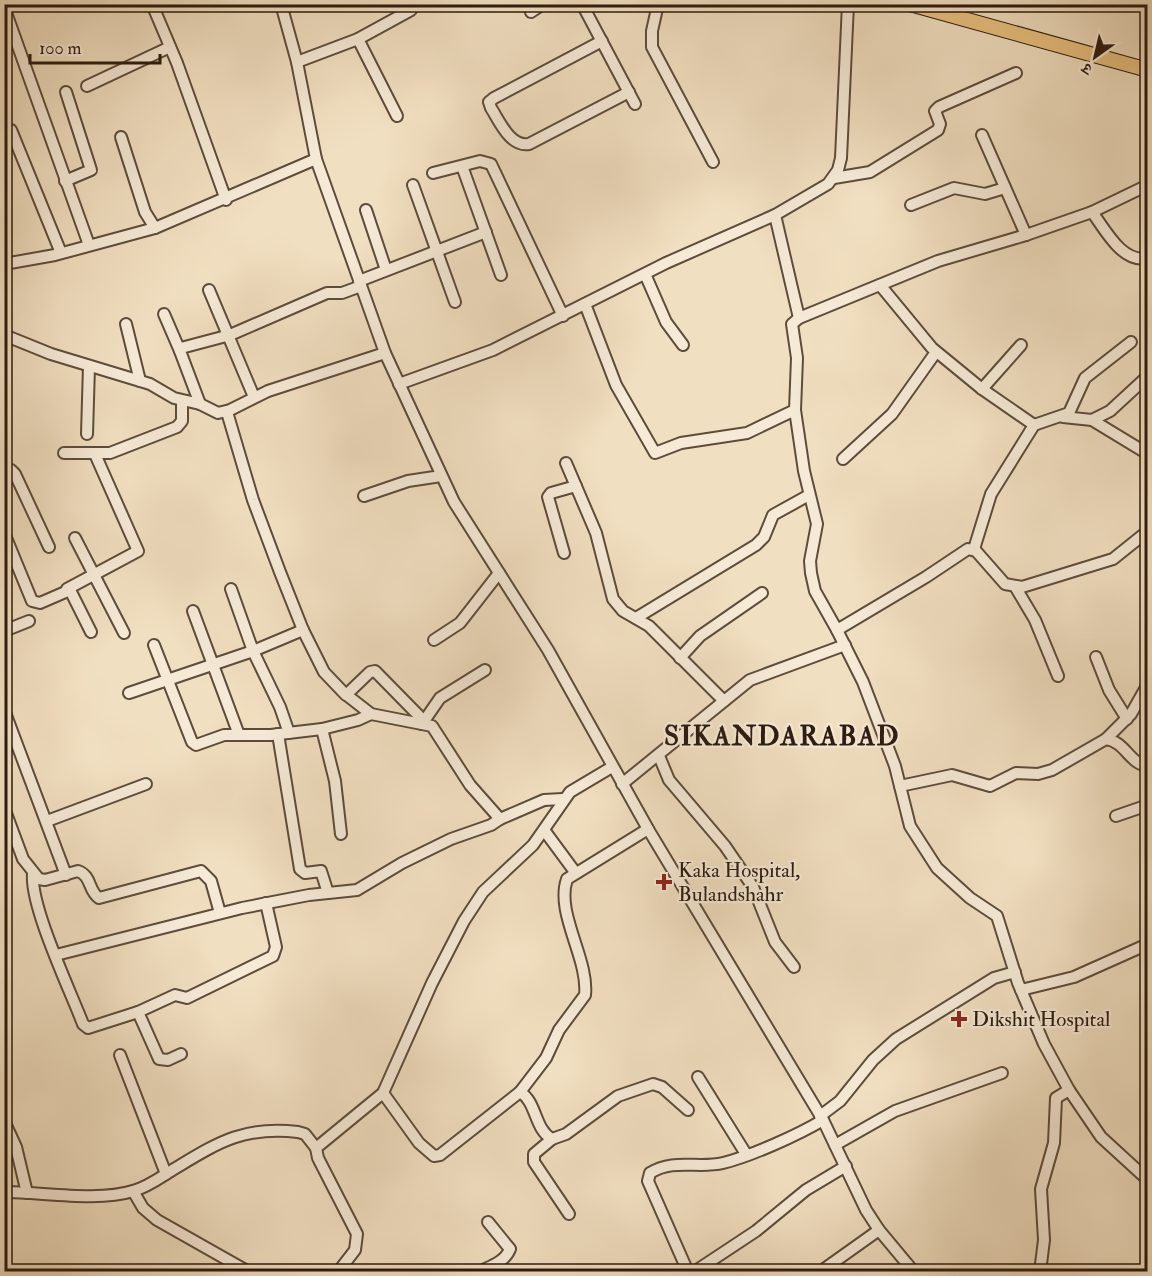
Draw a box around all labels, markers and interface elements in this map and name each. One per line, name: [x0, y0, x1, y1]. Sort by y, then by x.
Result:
scale bar: [30, 27, 160, 65]
north arrow: [1065, 27, 1125, 87]
text: 100 m: [39, 37, 82, 60]
text: उ: [1077, 57, 1097, 80]
district label: SIKANDARABAD: [664, 720, 900, 753]
place label: Kaka Hospital, Bulandshahr: [678, 857, 800, 908]
marker: Kaka Hospital, Bulandshahr: [655, 873, 673, 891]
place label: Dikshit Hospital: [972, 1006, 1111, 1033]
marker: Dikshit Hospital: [950, 1010, 968, 1028]

